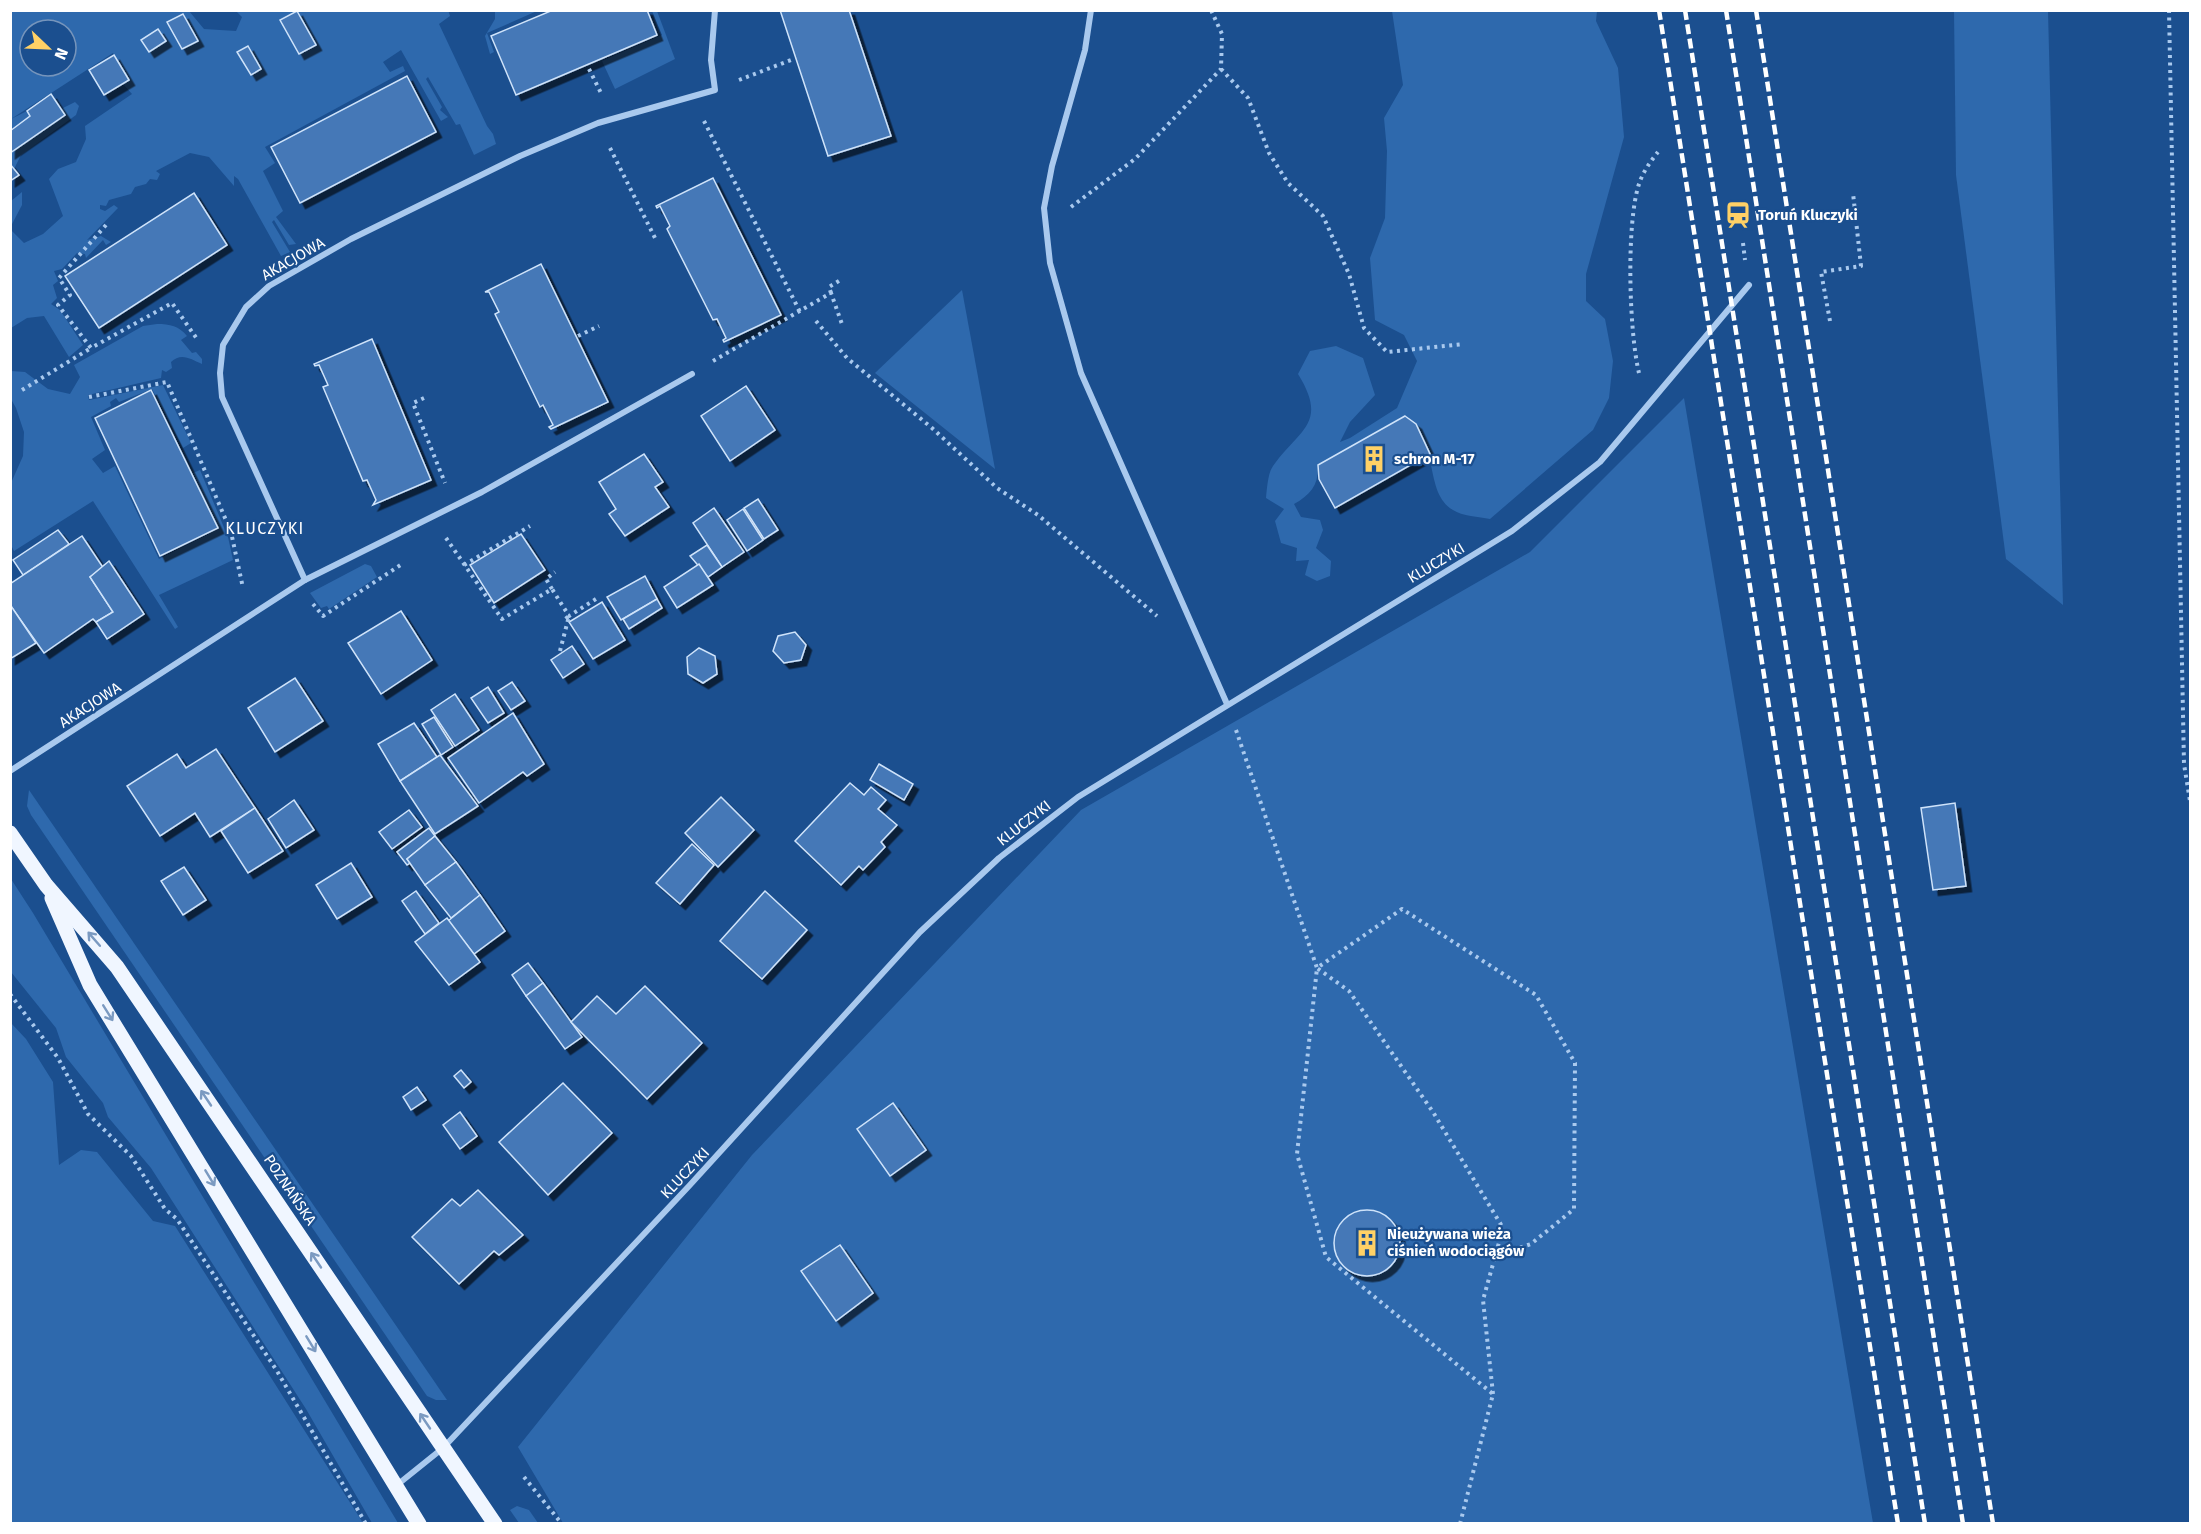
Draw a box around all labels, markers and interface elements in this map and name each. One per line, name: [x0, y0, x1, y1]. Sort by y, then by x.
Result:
north arrow: [18, 18, 78, 78]
text: N: [51, 45, 72, 62]
station icon: Toruń Kluczyki: [1723, 200, 1753, 230]
place label: Toruń Kluczyki: [1758, 206, 1858, 224]
street label: AKACJOWA: [258, 233, 328, 284]
building icon: schron M-17: [1359, 444, 1389, 474]
place label: schron M-17: [1394, 450, 1474, 468]
district label: KLUCZYKI: [225, 519, 305, 538]
street label: KLUCZYKI: [1404, 539, 1468, 587]
street label: AKACJOWA: [56, 678, 125, 732]
street label: KLUCZYKI: [993, 796, 1055, 850]
one-way arrow: [87, 932, 101, 947]
one-way arrow: [102, 1004, 114, 1021]
one-way arrow: [200, 1090, 212, 1107]
street label: KLUCZYKI: [657, 1144, 713, 1202]
street label: POZNAŃSKA: [260, 1151, 320, 1229]
one-way arrow: [204, 1169, 216, 1186]
place label: Nieużywana wieża ciśnień wodociągów: [1387, 1225, 1525, 1260]
building icon: Nieużywana wieża ciśnień wodociągów: [1352, 1228, 1382, 1258]
one-way arrow: [309, 1251, 322, 1268]
one-way arrow: [306, 1335, 318, 1352]
one-way arrow: [419, 1414, 431, 1430]

